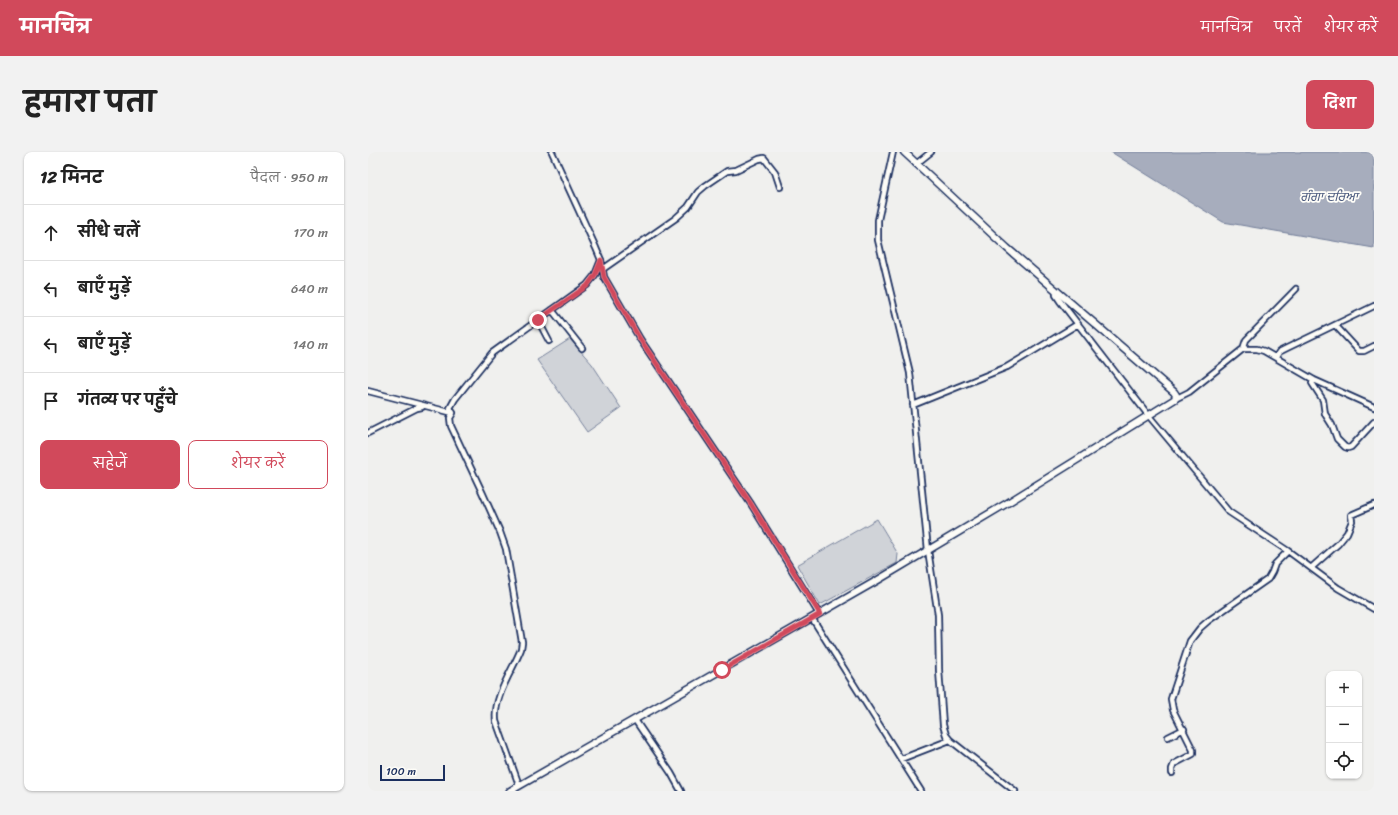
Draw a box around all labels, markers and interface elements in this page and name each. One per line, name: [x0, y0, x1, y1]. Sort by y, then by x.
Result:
text: मानचित्र: [20, 10, 91, 43]
text: मानचित्र: [1201, 15, 1252, 40]
text: परतें: [1274, 15, 1301, 40]
text: शेयर करें: [1323, 15, 1378, 40]
text: हमारा पता: [24, 78, 156, 127]
button: दिशा: [1306, 80, 1374, 129]
text: 12 मिनट: [40, 162, 103, 192]
text: पैदल · 950 m: [250, 166, 328, 189]
water label: ਗੰਗਾ ਦਰਿਆ: [1300, 185, 1360, 208]
text: सीधे चलें: [78, 219, 139, 245]
text: 170 m: [293, 221, 328, 244]
icon: ahead: [40, 222, 62, 244]
text: बाएँ मुड़ें: [78, 275, 131, 301]
text: 640 m: [291, 277, 328, 300]
icon: left: [40, 278, 62, 300]
route end: [529, 311, 547, 329]
text: बाएँ मुड़ें: [78, 331, 131, 357]
text: 140 m: [293, 333, 328, 356]
icon: left: [40, 334, 62, 356]
text: गंतव्य पर पहुँचे: [78, 387, 177, 413]
icon: arrive: [40, 390, 62, 412]
button: सहेजें: [40, 440, 180, 489]
button: शेयर करें: [188, 440, 328, 489]
route start: [713, 661, 731, 679]
map controls: [1326, 671, 1362, 779]
button: +: [1326, 671, 1362, 707]
button: −: [1326, 707, 1362, 743]
button: locate: [1326, 743, 1362, 779]
text: 100 m: [386, 762, 416, 781]
scale bar: [380, 763, 445, 782]

